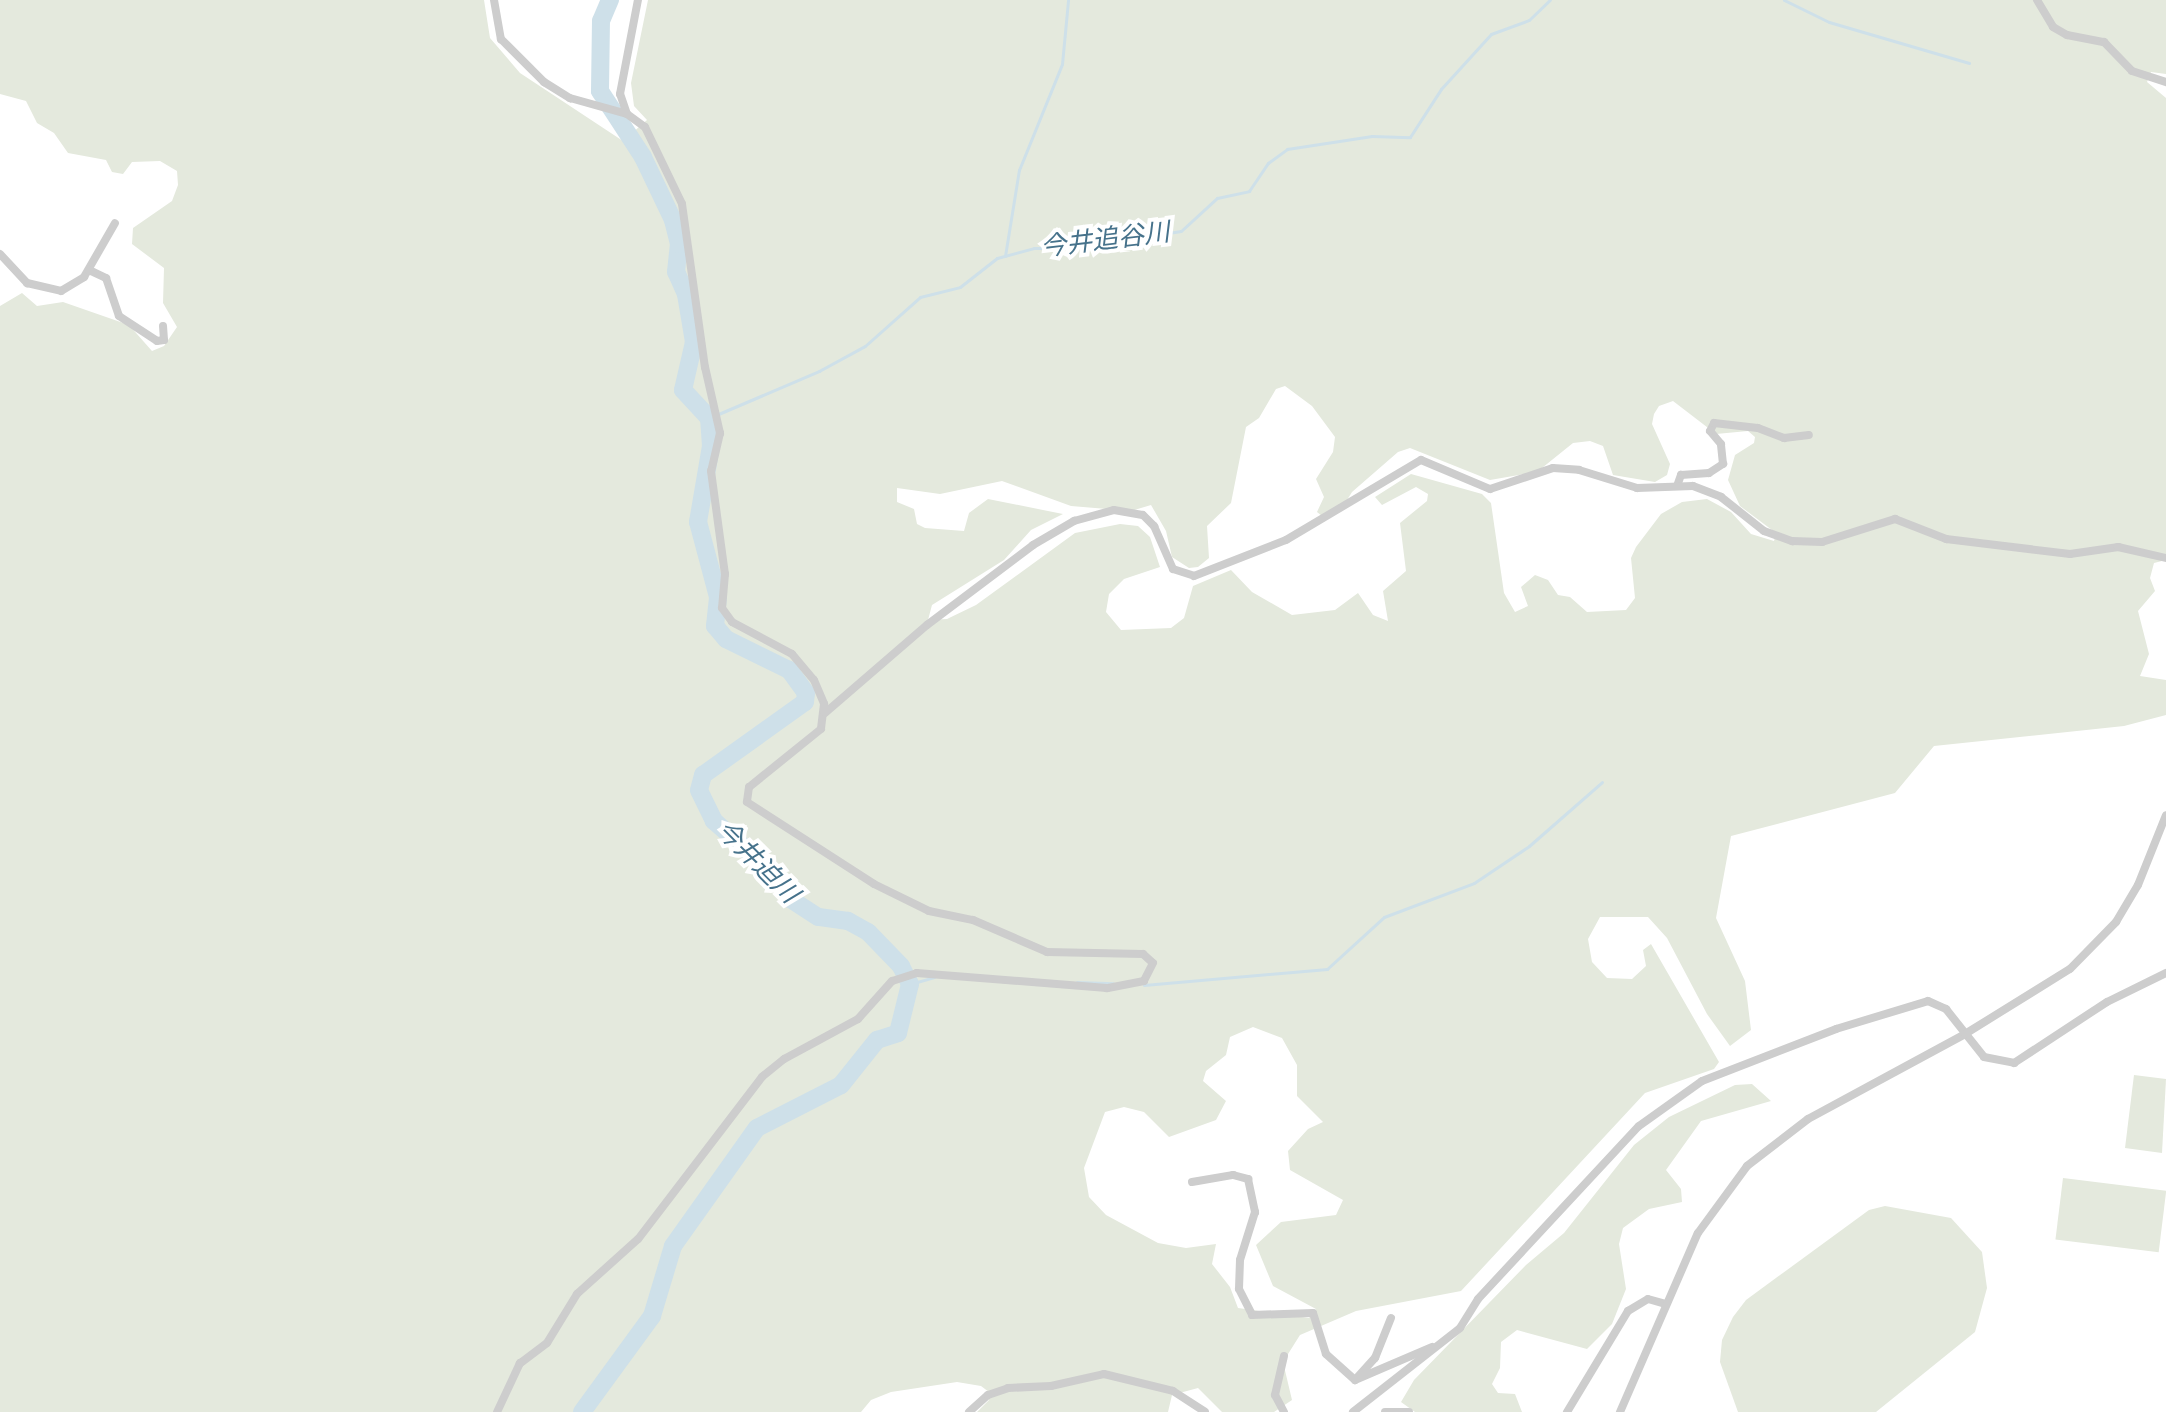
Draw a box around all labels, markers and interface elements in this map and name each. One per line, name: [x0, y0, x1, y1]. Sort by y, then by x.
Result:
water label: 今井追谷川: [1039, 217, 1171, 263]
water label: 今井迫川: [709, 814, 805, 910]

